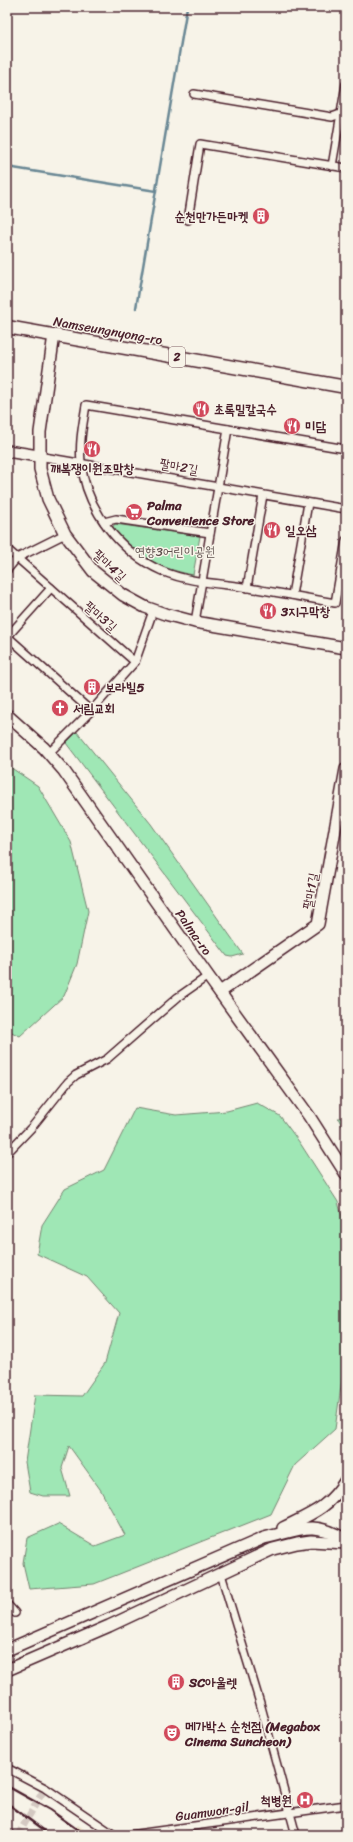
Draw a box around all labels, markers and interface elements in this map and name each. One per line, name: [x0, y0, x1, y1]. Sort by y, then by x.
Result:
place label: 순천만가든마켓: [175, 205, 249, 228]
building icon: 순천만가든마켓: [251, 206, 271, 226]
street label: Namseungnyong-ro: [51, 310, 165, 351]
road number: 2: [169, 347, 185, 367]
place label: 초록밀칼국수: [214, 398, 277, 421]
restaurant icon: 초록밀칼국수: [191, 399, 211, 419]
place label: 미담: [305, 415, 326, 438]
restaurant icon: 미담: [282, 416, 302, 436]
restaurant icon: 깨복쟁이원조막창: [82, 439, 102, 459]
street label: 팔마2길: [158, 452, 200, 481]
place label: 깨복쟁이원조막창: [50, 457, 134, 480]
place label: Palma Convenience Store: [146, 494, 255, 532]
supermarket icon: Palma Convenience Store: [124, 502, 144, 522]
place label: 일오삼: [285, 519, 317, 542]
restaurant icon: 일오삼: [262, 520, 282, 540]
park label: 연향3어린이공원: [135, 540, 215, 563]
street label: 팔마4길: [87, 543, 132, 587]
street label: 팔마3길: [79, 595, 123, 638]
place label: 3지구막창: [280, 600, 331, 623]
restaurant icon: 3지구막창: [258, 601, 278, 621]
place label: 보라빌5: [105, 676, 144, 699]
building icon: 보라빌5: [82, 677, 102, 697]
place label: 서림교회: [73, 697, 115, 720]
church icon: 서림교회: [50, 698, 70, 718]
street label: 팔마1길: [296, 871, 325, 911]
street label: Palma-ro: [169, 904, 218, 961]
place label: SC아울렛: [188, 1671, 237, 1694]
building icon: SC아울렛: [166, 1672, 186, 1692]
place label: 메가박스 순천점 (Megabox Cinema Suncheon): [184, 1715, 320, 1753]
theatre icon: 메가박스 순천점 (Megabox Cinema Suncheon): [162, 1723, 182, 1743]
place label: 척병원: [261, 1789, 292, 1812]
hospital icon: 척병원: [295, 1790, 315, 1810]
street label: Guamwon-gil: [174, 1795, 251, 1828]

